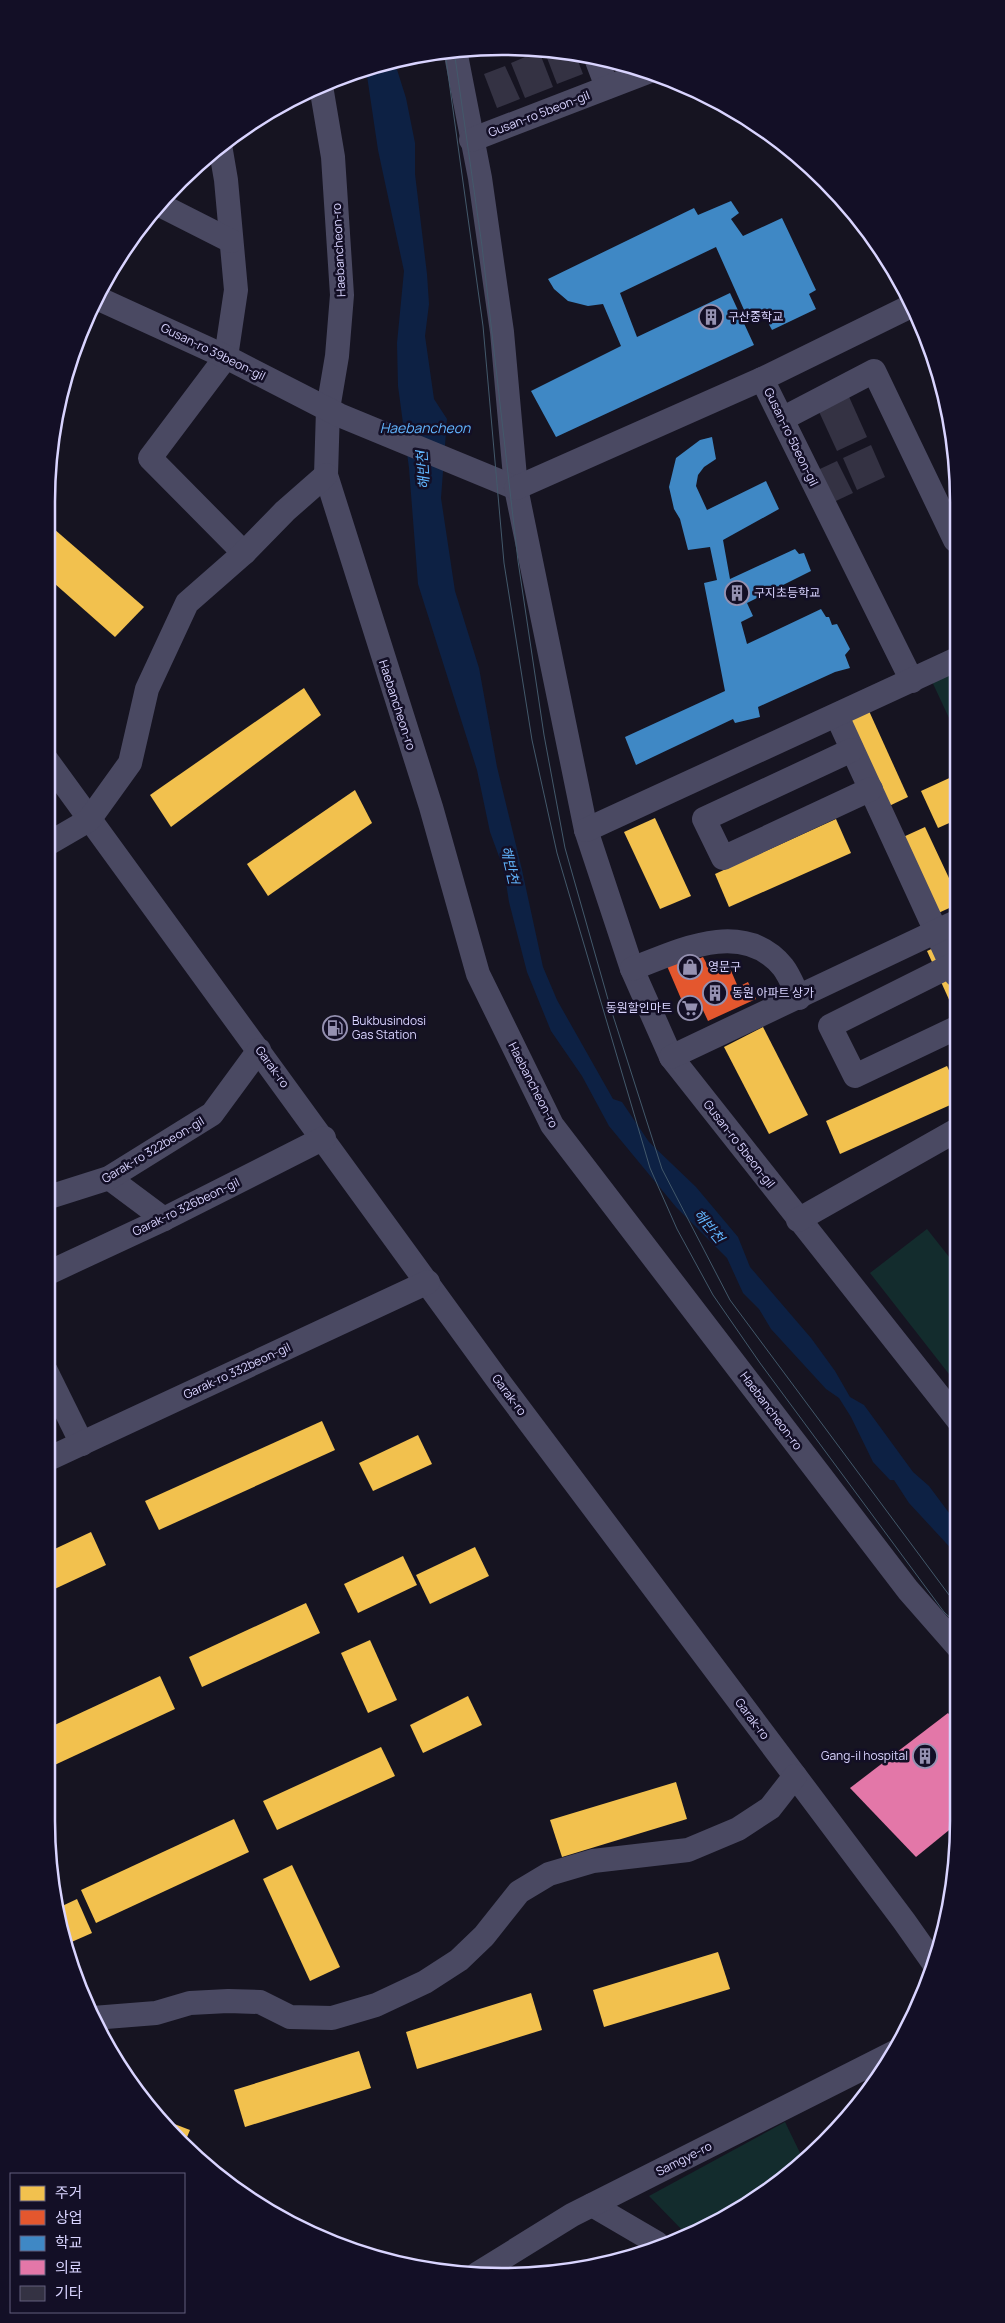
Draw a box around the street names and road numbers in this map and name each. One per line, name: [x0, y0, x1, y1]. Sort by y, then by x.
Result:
street label: Gusan-ro 5beon-gil: [486, 86, 592, 141]
street label: Haebancheon-ro: [328, 203, 349, 297]
street label: Gusan-ro 39beon-gil: [158, 319, 268, 384]
street label: Gusan-ro 5beon-gil: [760, 385, 823, 489]
street label: Haebancheon-ro: [375, 657, 420, 752]
street label: Haebancheon-ro: [505, 1039, 562, 1131]
street label: Garak-ro: [251, 1042, 293, 1091]
street label: Gusan-ro 5beon-gil: [700, 1096, 779, 1191]
street label: Garak-ro 322beon-gil: [98, 1112, 207, 1187]
street label: Garak-ro 326beon-gil: [129, 1173, 242, 1240]
street label: Garak-ro 332beon-gil: [180, 1338, 293, 1403]
street label: Haebancheon-ro: [736, 1368, 807, 1453]
street label: Garak-ro: [488, 1370, 531, 1419]
street label: Garak-ro: [731, 1694, 774, 1743]
street label: Samgye-ro: [653, 2137, 715, 2180]

